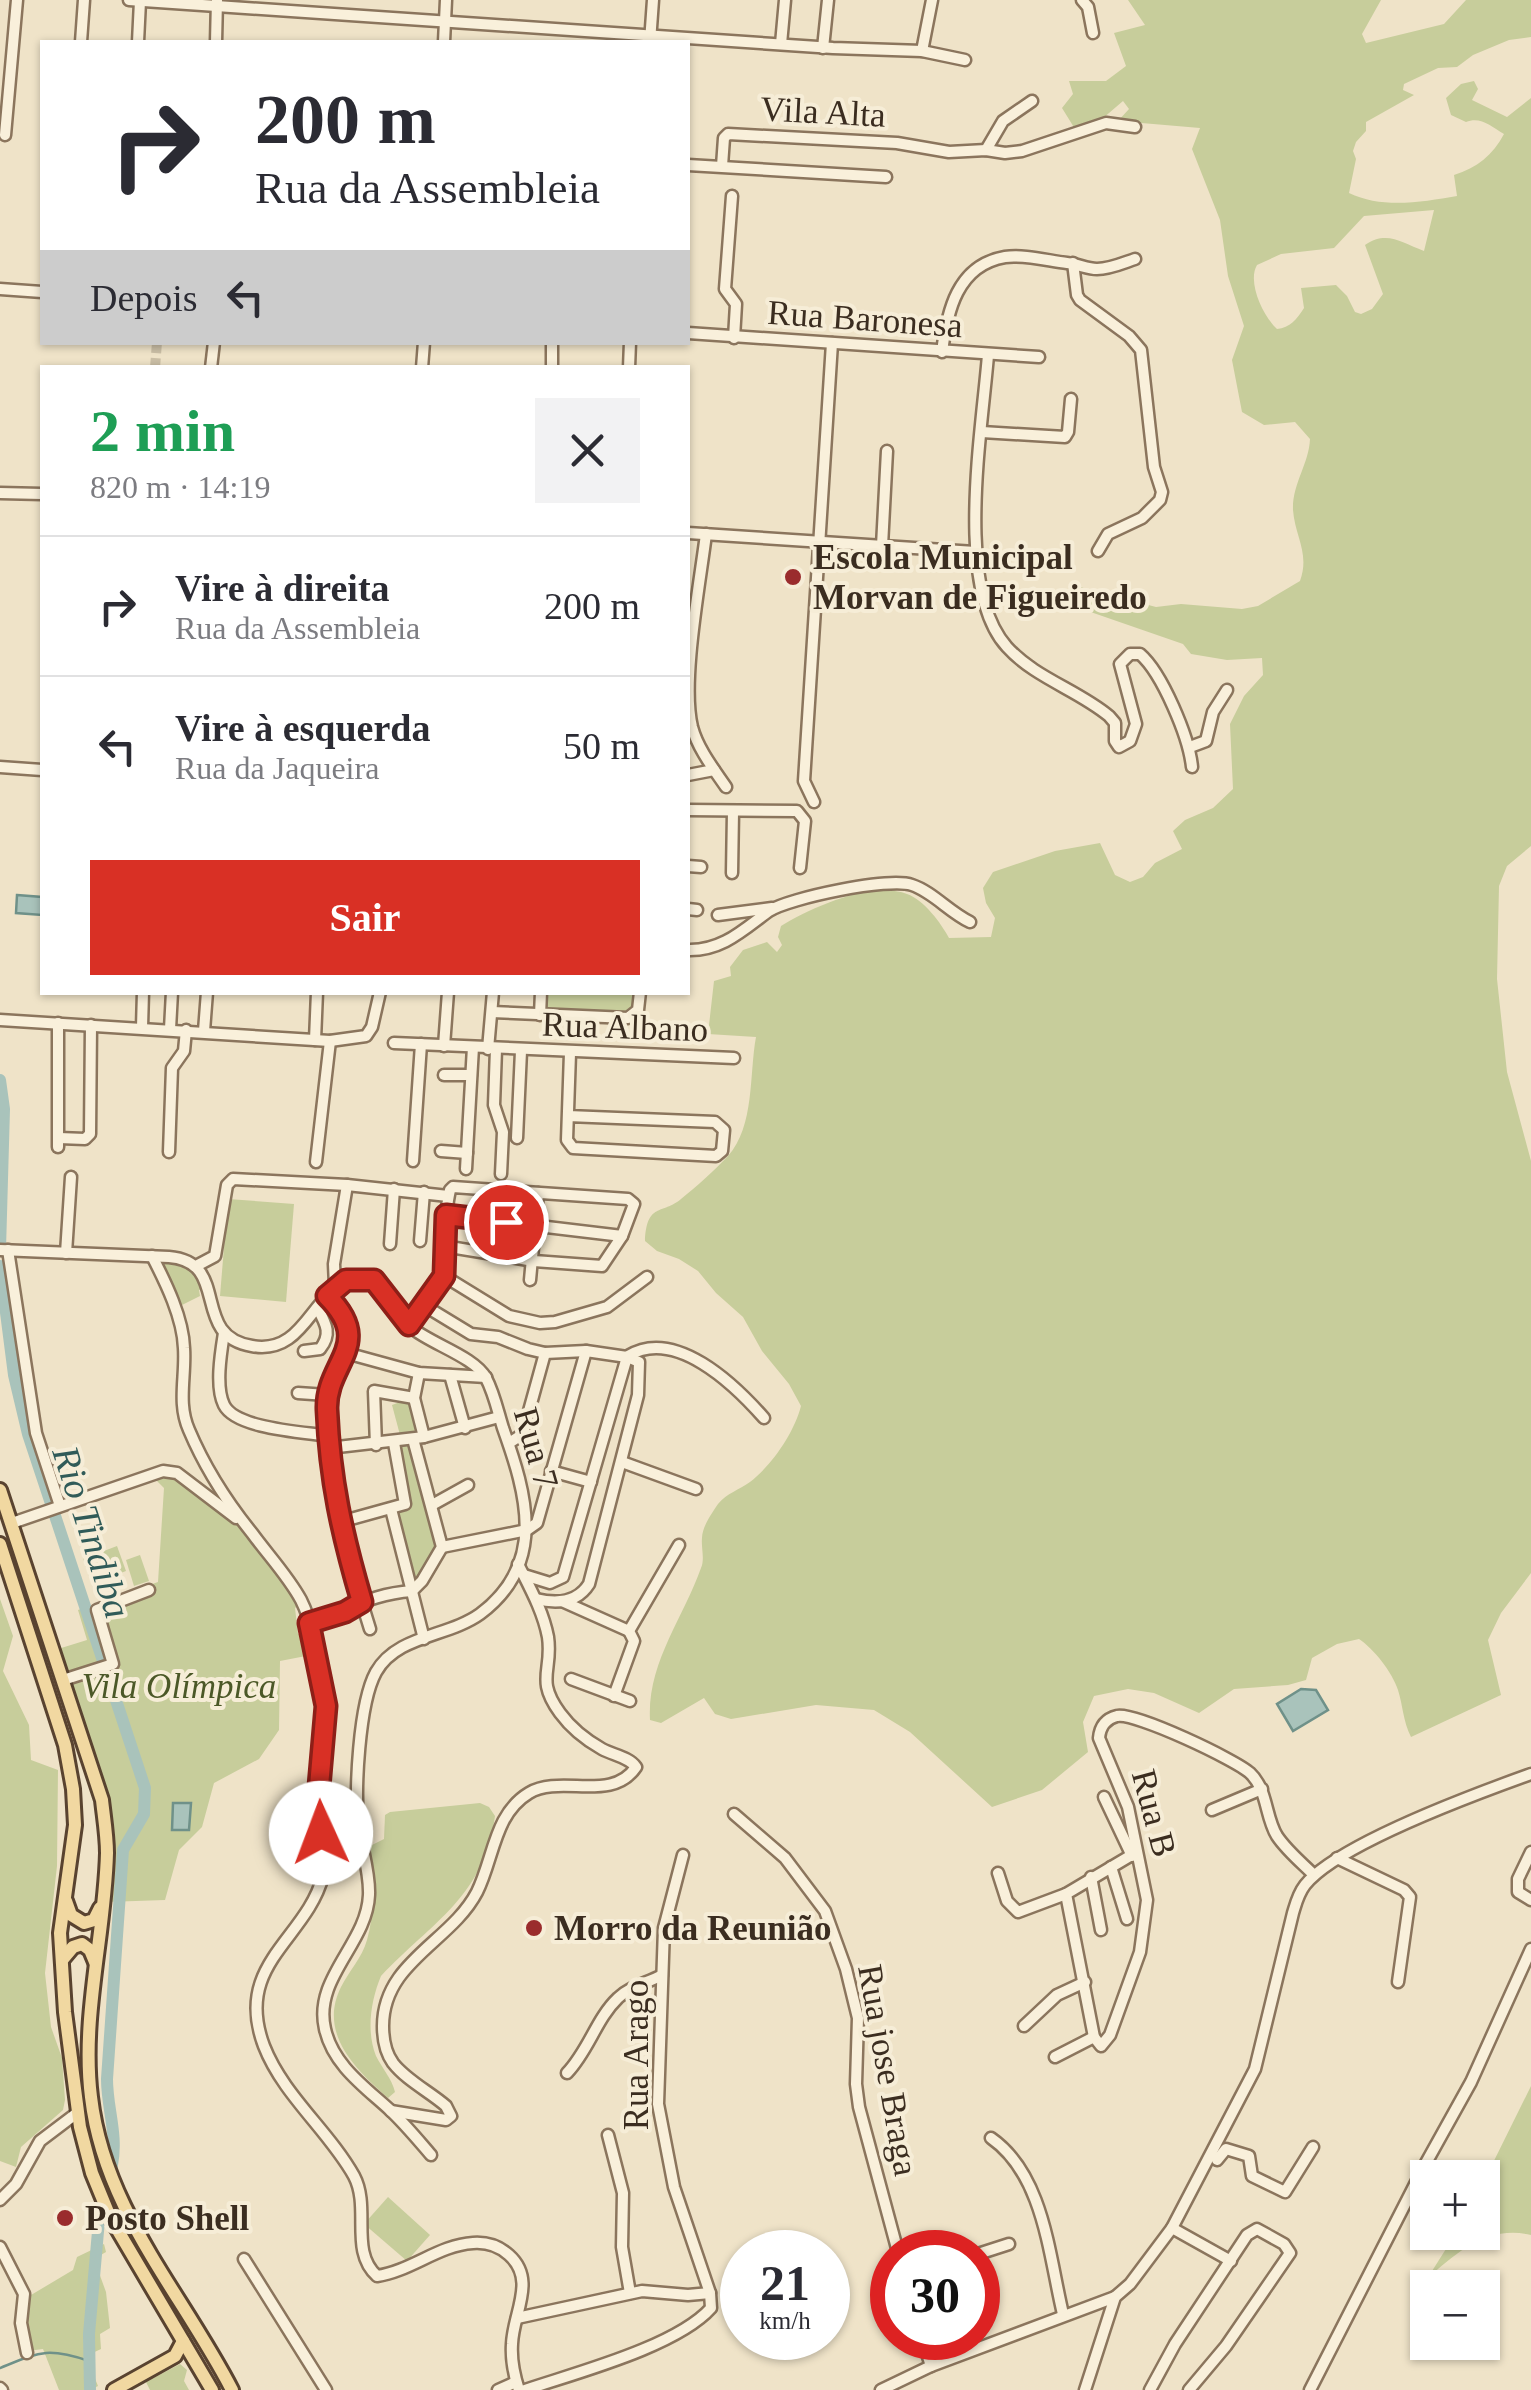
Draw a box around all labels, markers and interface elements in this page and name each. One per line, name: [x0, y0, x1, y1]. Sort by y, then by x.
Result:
icon: right: [90, 80, 220, 210]
text: 200 m: [255, 81, 436, 158]
street label: Vila Alta: [759, 89, 887, 135]
text: Rua da Assembleia: [255, 163, 600, 213]
icon: left: [218, 270, 273, 325]
text: Depois: [90, 277, 198, 319]
street label: Rua Baronesa: [766, 293, 964, 345]
text: 2 min: [90, 398, 235, 464]
button: close: [535, 398, 640, 503]
text: 820 m · 14:19: [90, 469, 270, 505]
place label: Escola Municipal Morvan de Figueiredo: [813, 538, 1147, 617]
marker: Escola Municipal Morvan de Figueiredo: [782, 566, 804, 588]
text: Vire à direita: [175, 567, 390, 609]
icon: right: [90, 579, 145, 634]
text: 200 m: [544, 585, 640, 627]
text: Rua da Assembleia: [175, 610, 420, 646]
text: Vire à esquerda: [175, 707, 430, 749]
icon: left: [90, 719, 145, 774]
text: 50 m: [563, 725, 640, 767]
text: Rua da Jaqueira: [175, 750, 379, 786]
button: Sair: [90, 860, 640, 975]
street label: Rua Albano: [541, 1005, 709, 1049]
pin: [464, 1180, 549, 1265]
icon: arrive: [479, 1195, 534, 1250]
street label: Rua 7: [506, 1403, 566, 1493]
water label: Rio Tindiba: [44, 1440, 140, 1623]
park label: Vila Olímpica: [82, 1667, 276, 1706]
street label: Rua B: [1124, 1765, 1184, 1861]
position arrow: [269, 1781, 373, 1885]
place label: Morro da Reunião: [554, 1909, 831, 1948]
marker: Morro da Reunião: [523, 1917, 545, 1939]
street label: Rua jose Braga: [850, 1961, 926, 2179]
street label: Rua Arago: [617, 1980, 656, 2130]
map controls: [1410, 2160, 1500, 2360]
button: +: [1410, 2160, 1500, 2250]
place label: Posto Shell: [85, 2199, 250, 2238]
marker: Posto Shell: [54, 2207, 76, 2229]
speed limit sign: 30: [870, 2230, 1000, 2360]
text: 21: [760, 2255, 810, 2311]
button: −: [1410, 2270, 1500, 2360]
text: km/h: [759, 2307, 811, 2334]

